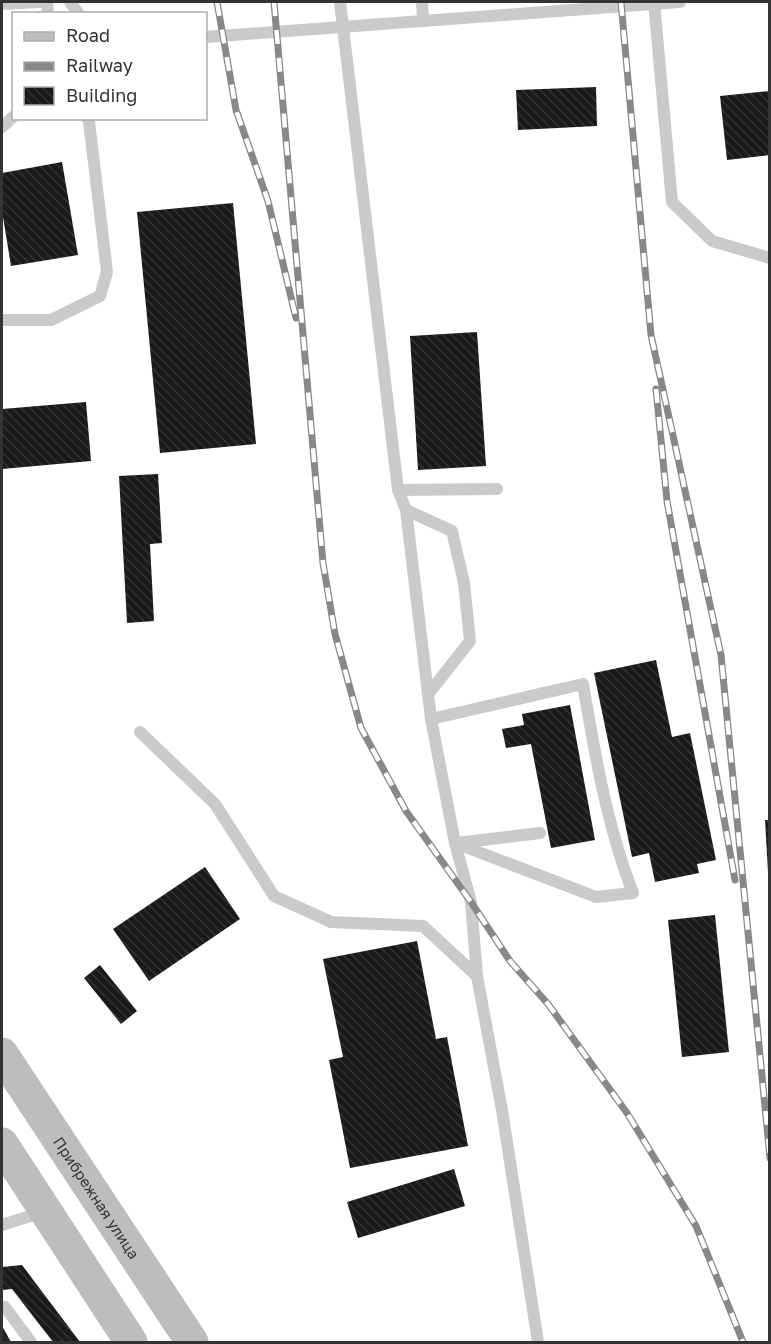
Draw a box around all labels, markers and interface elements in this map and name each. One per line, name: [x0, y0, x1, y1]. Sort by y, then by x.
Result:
legend: [12, 12, 207, 120]
text: Road: [66, 24, 110, 46]
text: Railway: [66, 54, 133, 76]
text: Building: [66, 84, 137, 106]
street label: Прибрежная улица: [50, 1133, 143, 1262]

